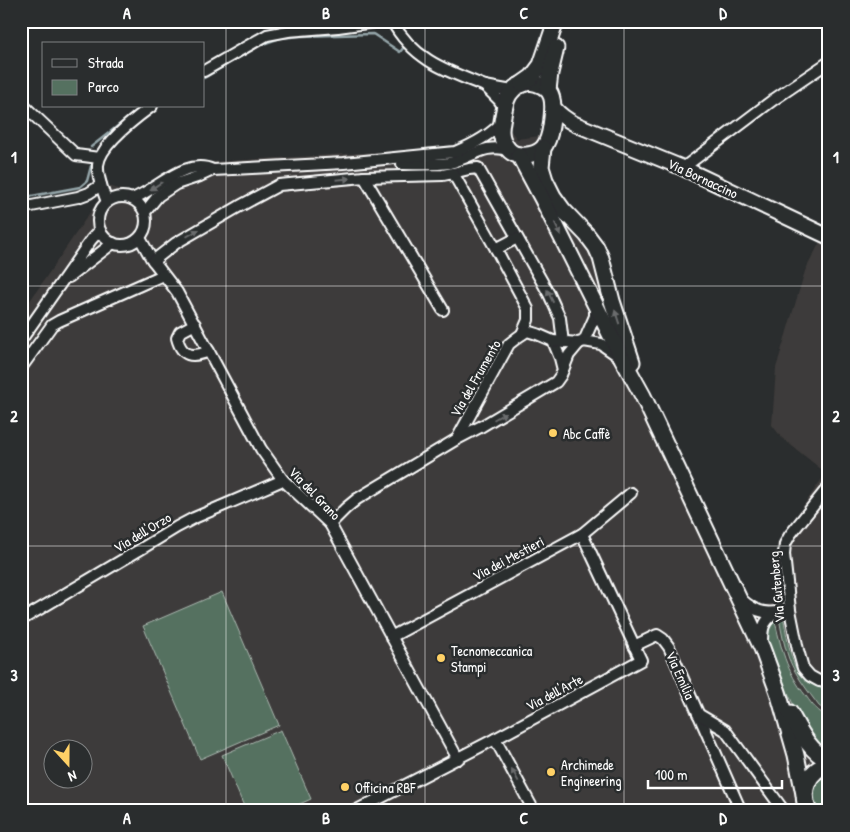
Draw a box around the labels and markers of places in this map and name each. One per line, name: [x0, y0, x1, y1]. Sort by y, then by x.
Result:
place label: Abc Caffè: [563, 424, 611, 443]
marker: Abc Caffè: [547, 427, 559, 439]
place label: Tecnomeccanica Stampi: [451, 641, 533, 677]
marker: Tecnomeccanica Stampi: [435, 652, 447, 664]
place label: Archimede Engineering: [561, 755, 621, 791]
marker: Archimede Engineering: [545, 766, 557, 778]
place label: Officina RBF: [355, 778, 416, 797]
marker: Officina RBF: [339, 781, 351, 793]

